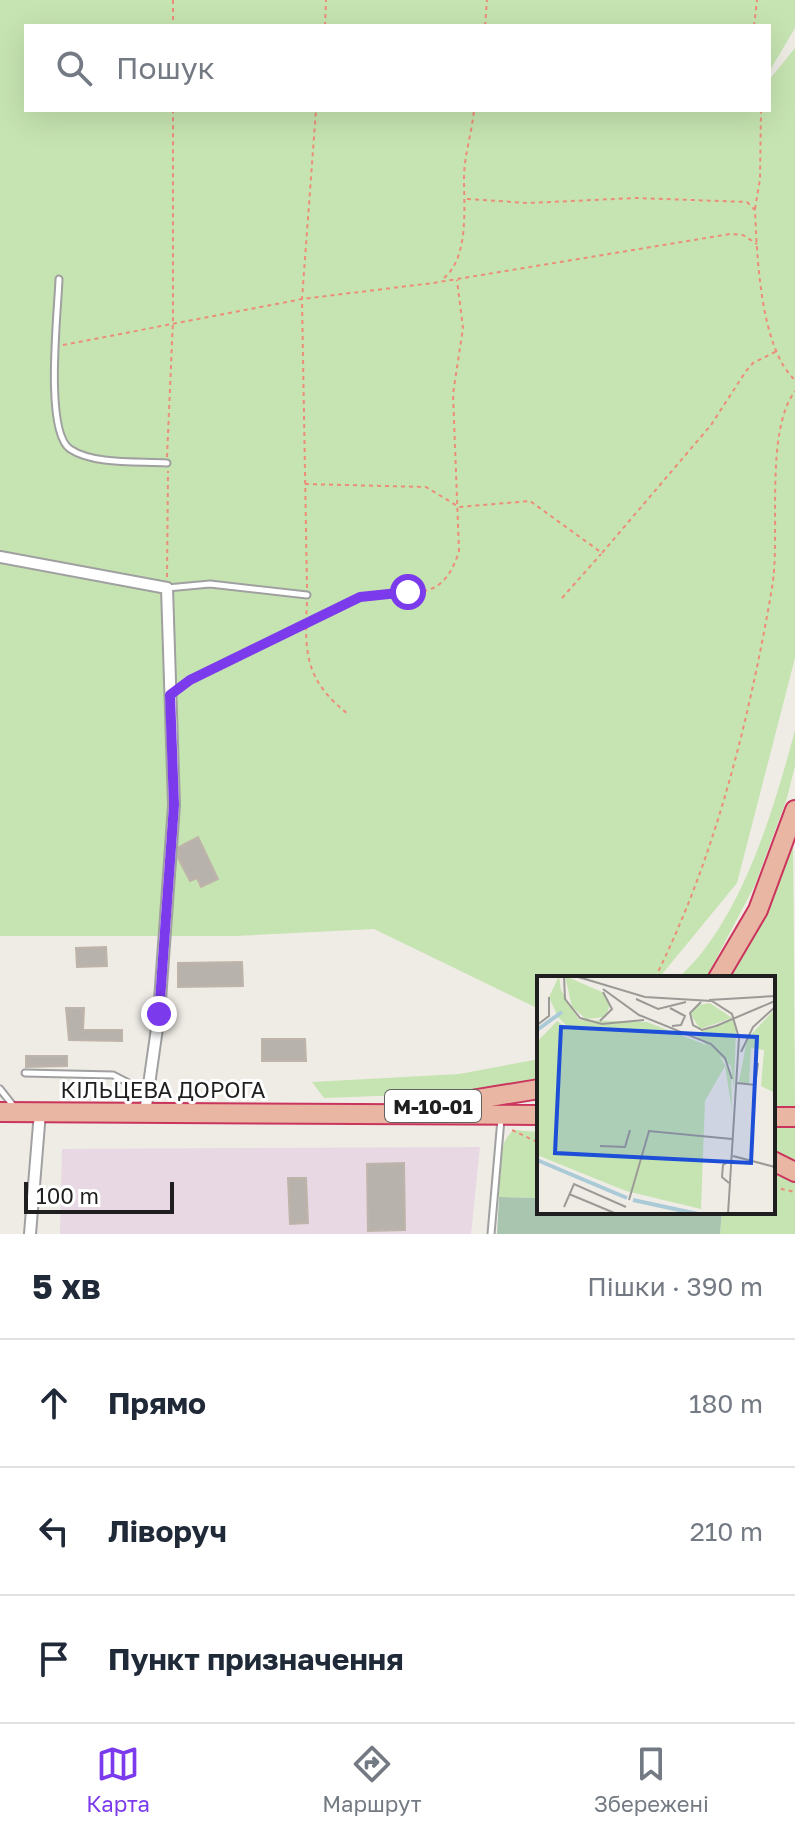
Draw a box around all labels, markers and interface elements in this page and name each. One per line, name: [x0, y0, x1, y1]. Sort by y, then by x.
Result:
search box: [24, 24, 771, 112]
icon: search: [52, 46, 96, 90]
text: Пошук: [116, 50, 215, 86]
route start: [390, 574, 426, 610]
inset map: [537, 976, 775, 1214]
route end: [141, 996, 177, 1032]
street label: КІЛЬЦЕВА ДОРОГА: [61, 1076, 266, 1103]
road number: М-10-01: [385, 1090, 481, 1122]
scale bar: [24, 1178, 174, 1214]
text: 100 m: [36, 1182, 99, 1209]
text: 5 хв: [32, 1266, 101, 1306]
text: Пішки · 390 m: [587, 1271, 763, 1302]
icon: ahead: [32, 1381, 76, 1425]
text: Прямо: [108, 1385, 206, 1421]
text: 180 m: [689, 1388, 763, 1419]
icon: left: [32, 1509, 76, 1553]
text: Ліворуч: [108, 1513, 227, 1549]
text: 210 m: [690, 1516, 763, 1547]
icon: arrive: [32, 1637, 76, 1681]
text: Пункт призначення: [108, 1641, 404, 1677]
tab: Карта: [86, 1742, 150, 1817]
tab: Маршрут: [322, 1742, 421, 1817]
tab: Збережені: [594, 1742, 709, 1817]

